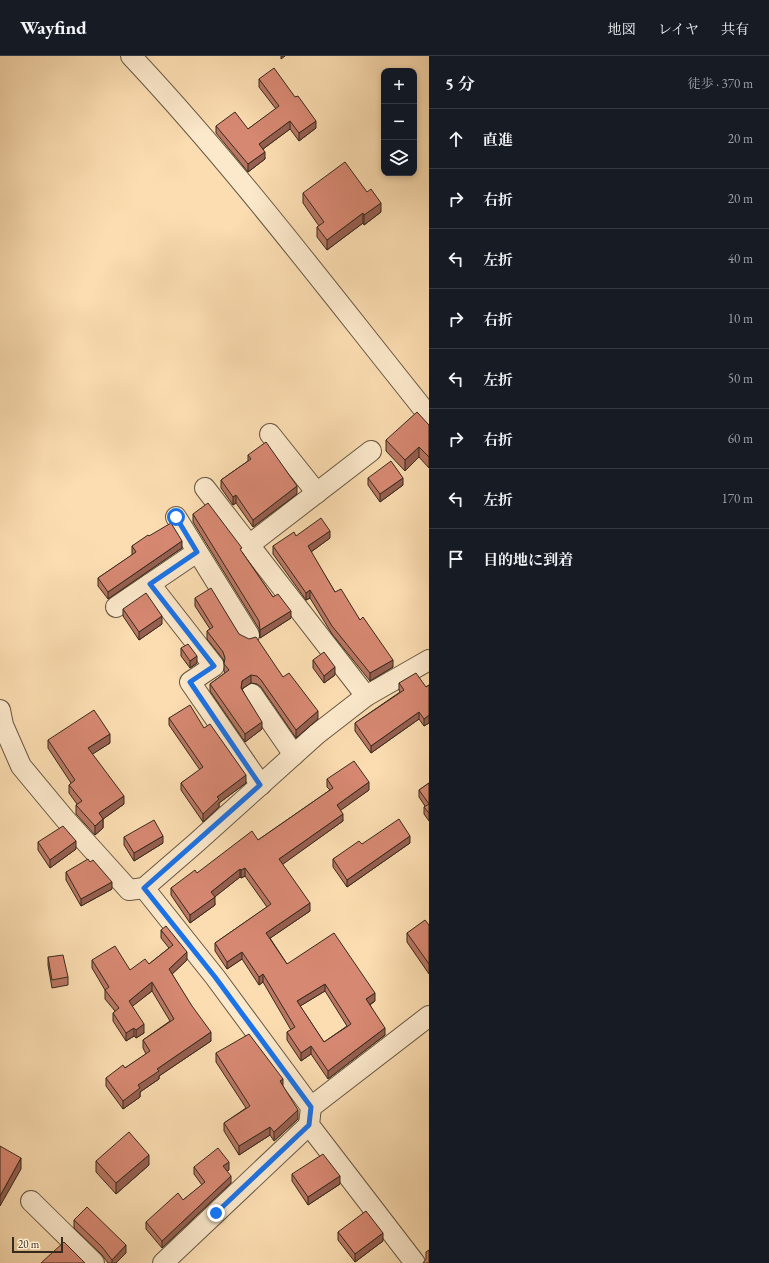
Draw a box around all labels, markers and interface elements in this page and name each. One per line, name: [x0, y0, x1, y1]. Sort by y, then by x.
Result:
text: Wayfind: [20, 15, 87, 40]
text: 地図: [608, 20, 636, 38]
text: レイヤ: [658, 20, 699, 38]
text: 共有: [721, 20, 749, 38]
map controls: [381, 68, 417, 176]
button: +: [381, 68, 417, 104]
text: 5 分: [445, 73, 475, 95]
text: 徒歩 · 370 m: [688, 75, 753, 92]
button: −: [381, 104, 417, 140]
icon: ahead: [445, 128, 467, 150]
text: 直進: [483, 130, 513, 149]
text: 20 m: [728, 130, 753, 147]
button: layers: [381, 140, 417, 176]
icon: right: [445, 188, 467, 210]
text: 右折: [483, 190, 513, 209]
text: 20 m: [728, 190, 753, 207]
icon: left: [445, 248, 467, 270]
text: 左折: [483, 250, 513, 269]
text: 40 m: [728, 250, 753, 267]
icon: right: [445, 308, 467, 330]
text: 右折: [483, 310, 513, 329]
text: 10 m: [728, 310, 753, 327]
icon: left: [445, 368, 467, 390]
text: 左折: [483, 370, 513, 389]
text: 50 m: [728, 370, 753, 387]
icon: right: [445, 428, 467, 450]
text: 右折: [483, 430, 513, 449]
text: 60 m: [728, 430, 753, 447]
icon: left: [445, 488, 467, 510]
text: 左折: [483, 490, 513, 509]
text: 170 m: [722, 490, 753, 507]
route start: [167, 508, 185, 526]
icon: arrive: [445, 548, 467, 570]
text: 目的地に到着: [483, 550, 573, 569]
route end: [207, 1204, 225, 1222]
scale bar: [12, 1235, 63, 1254]
text: 20 m: [18, 1237, 39, 1251]

